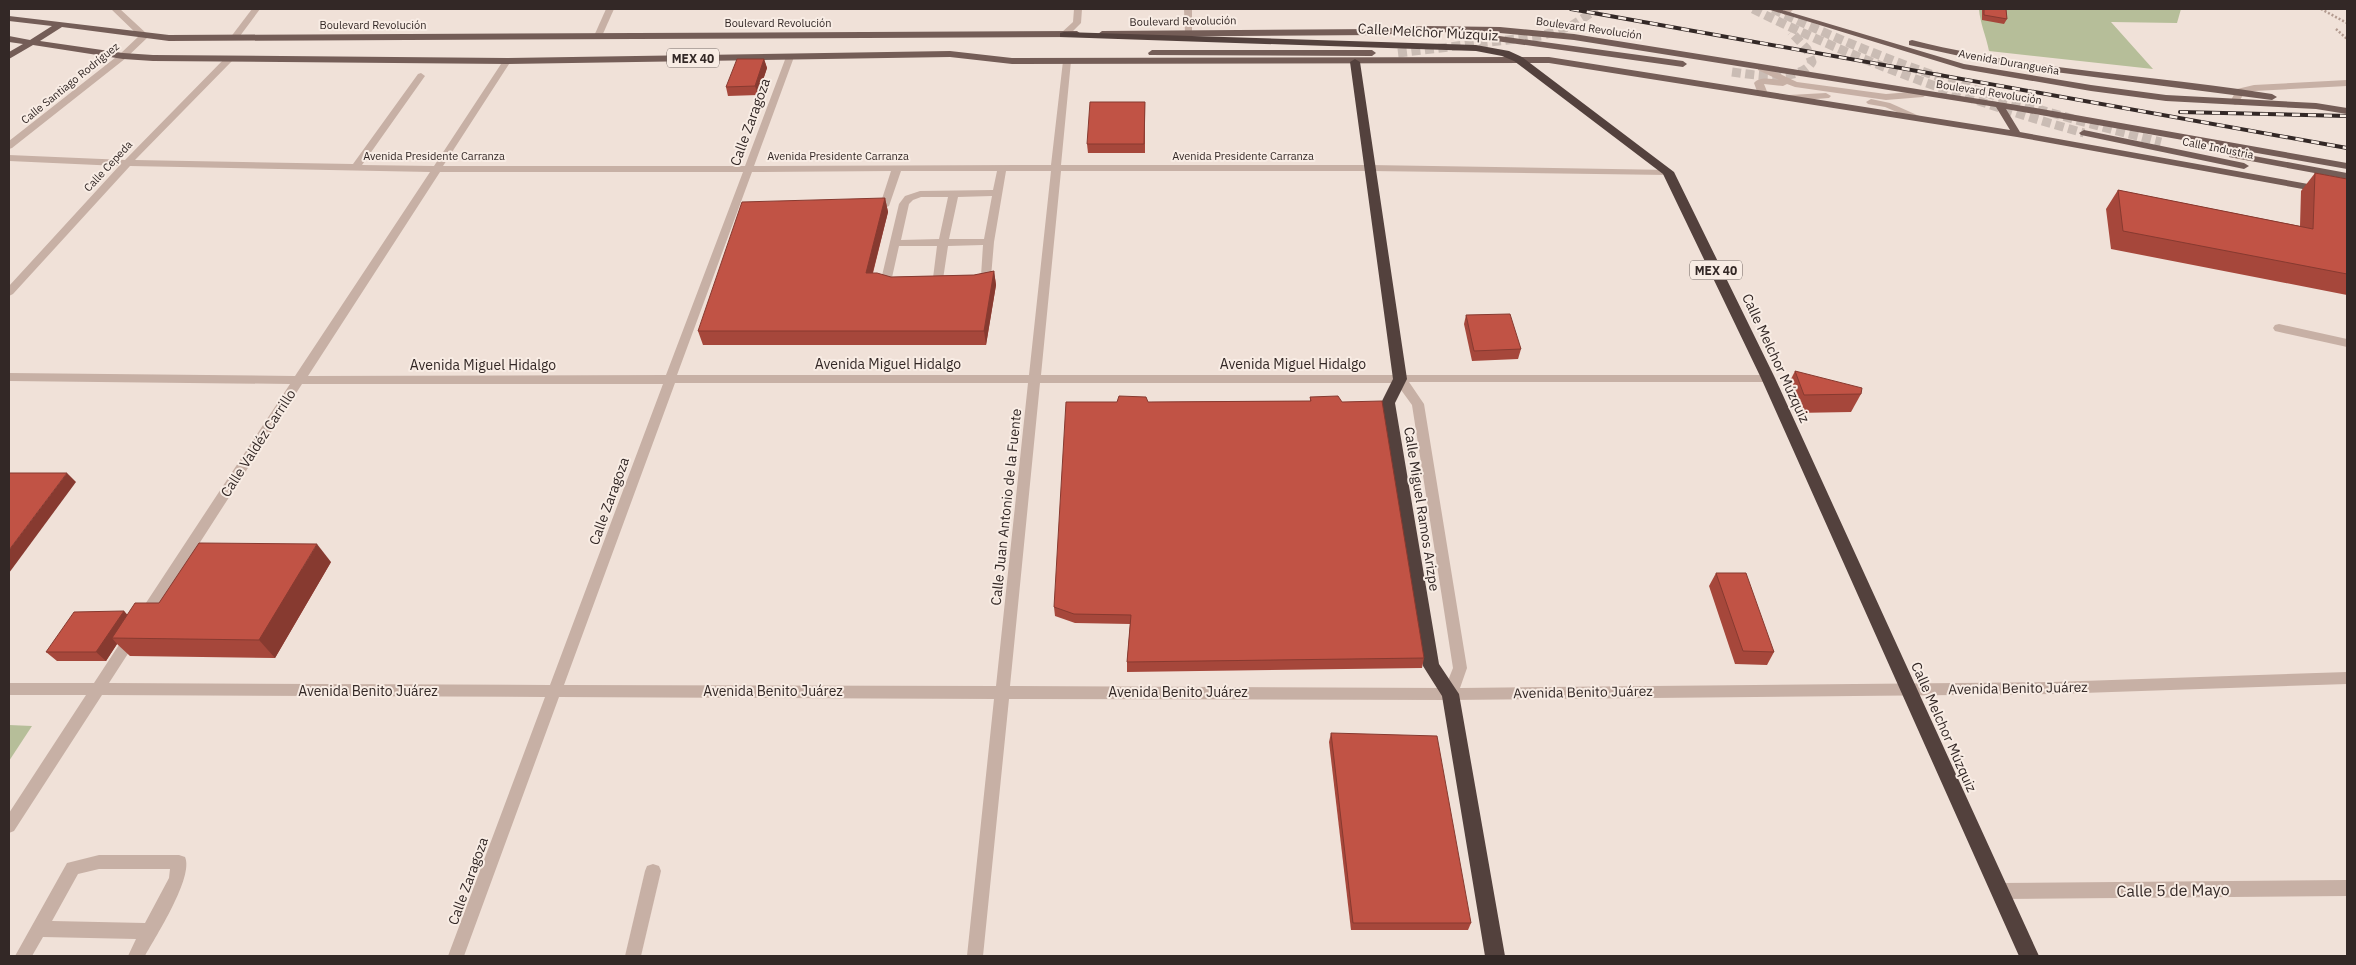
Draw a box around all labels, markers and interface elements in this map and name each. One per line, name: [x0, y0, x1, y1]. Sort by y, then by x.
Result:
street label: Boulevard Revolución: [1129, 13, 1237, 29]
street label: Boulevard Revolución: [1535, 14, 1643, 42]
street label: Boulevard Revolución: [725, 16, 831, 30]
street label: Boulevard Revolución: [320, 18, 426, 32]
street label: Calle Melchor Múzquiz: [1357, 19, 1499, 45]
street label: Calle Santiago Rodríguez: [18, 39, 122, 127]
street label: Avenida Durangueña: [1958, 46, 2061, 78]
road number: MEX 40: [667, 48, 719, 68]
street label: Calle Zaragoza: [726, 75, 774, 168]
street label: Boulevard Revolución: [1935, 77, 2043, 107]
street label: Calle Industria: [2181, 134, 2255, 162]
street label: Calle Cepeda: [81, 137, 135, 194]
street label: Avenida Presidente Carranza: [363, 149, 505, 163]
street label: Avenida Presidente Carranza: [767, 149, 909, 163]
street label: Avenida Presidente Carranza: [1172, 149, 1314, 163]
road number: MEX 40: [1690, 260, 1742, 280]
street label: Calle Melchor Múzquiz: [1738, 290, 1814, 426]
street label: Avenida Miguel Hidalgo: [815, 355, 961, 373]
street label: Avenida Miguel Hidalgo: [1220, 355, 1366, 373]
street label: Avenida Miguel Hidalgo: [410, 356, 556, 374]
street label: Calle Valdéz Carrillo: [216, 386, 300, 500]
street label: Calle Juan Antonio de la Fuente: [987, 407, 1025, 606]
street label: Calle Miguel Ramos Arizpe: [1400, 426, 1444, 593]
street label: Calle Zaragoza: [585, 454, 633, 547]
street label: Calle Melchor Múzquiz: [1907, 659, 1981, 795]
street label: Avenida Benito Juárez: [1948, 678, 2088, 698]
street label: Avenida Benito Juárez: [298, 682, 438, 700]
street label: Avenida Benito Juárez: [703, 682, 843, 700]
street label: Avenida Benito Juárez: [1513, 682, 1653, 702]
street label: Avenida Benito Juárez: [1108, 683, 1248, 701]
street label: Calle Zaragoza: [444, 834, 492, 927]
street label: Calle 5 de Mayo: [2116, 879, 2230, 901]

